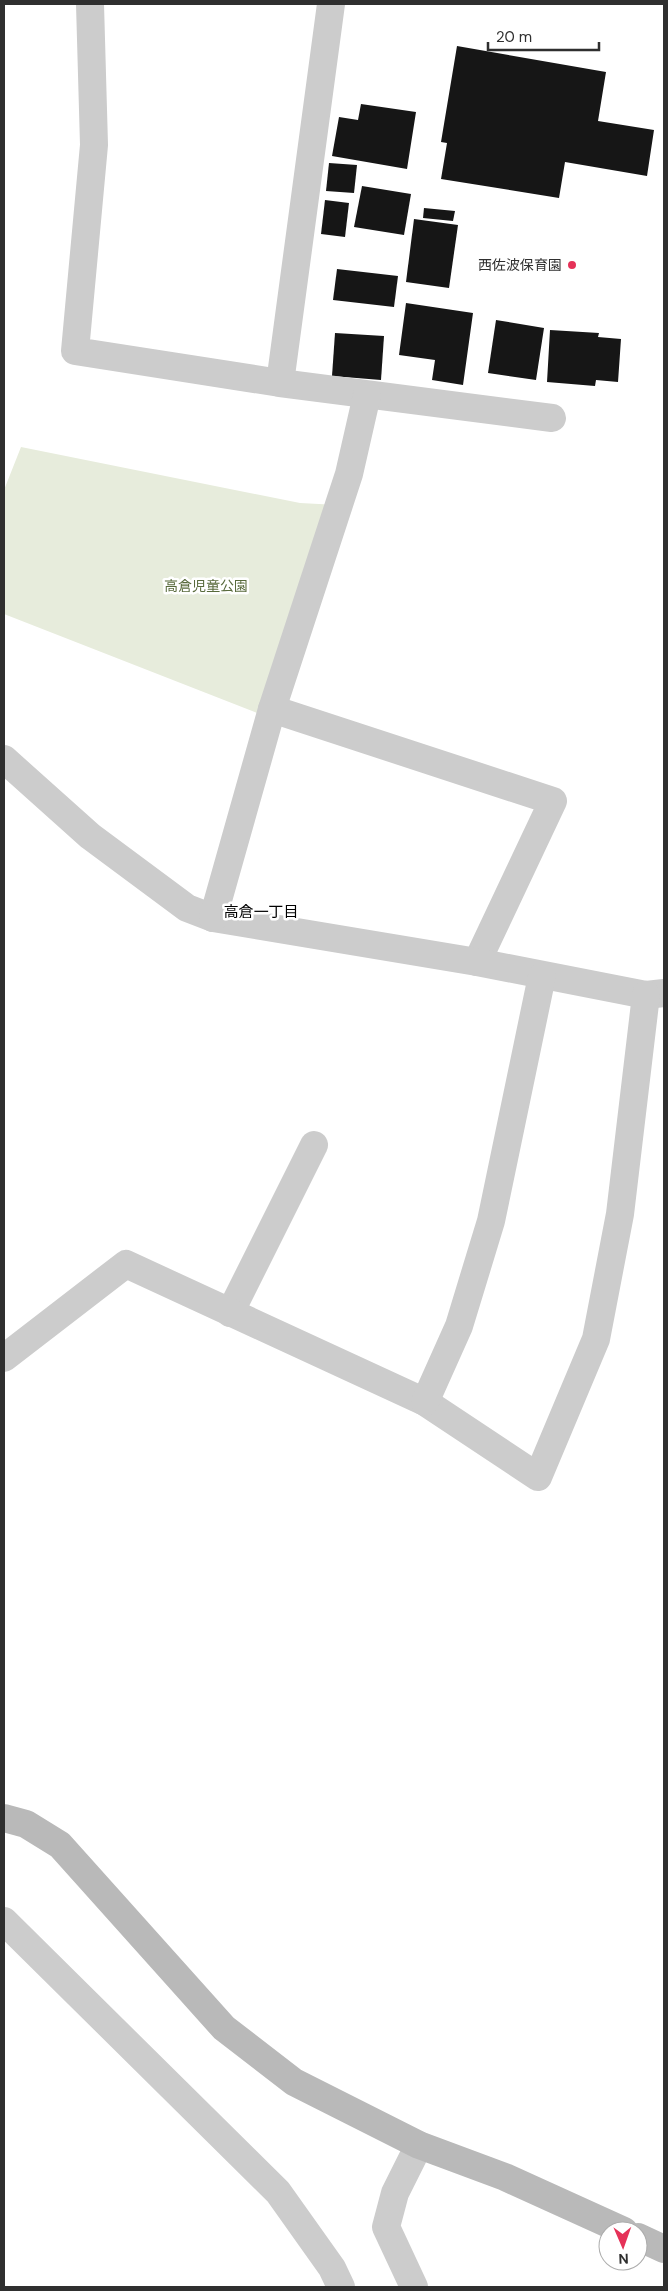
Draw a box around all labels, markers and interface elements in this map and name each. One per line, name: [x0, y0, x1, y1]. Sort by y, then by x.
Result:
scale bar: [488, 20, 599, 52]
text: 20 m: [496, 27, 532, 47]
place label: 西佐波保育園: [478, 256, 562, 274]
marker: 西佐波保育園: [566, 259, 578, 271]
park label: 高倉児童公園: [164, 577, 248, 595]
district label: 高倉一丁目: [223, 902, 299, 922]
north arrow: [598, 2221, 648, 2271]
text: N: [618, 2250, 629, 2268]

